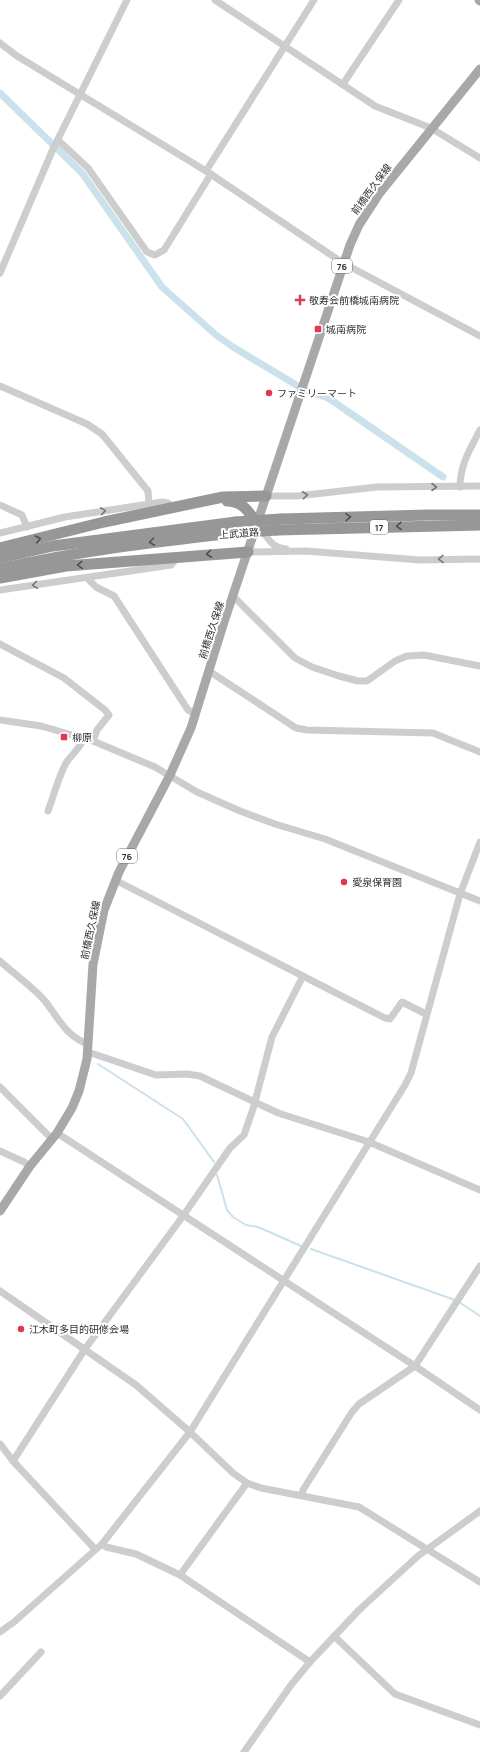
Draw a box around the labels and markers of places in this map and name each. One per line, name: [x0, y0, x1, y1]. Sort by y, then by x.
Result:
place label: 敬寿会前橋城南病院: [309, 293, 399, 307]
marker: 敬寿会前橋城南病院: [294, 294, 306, 306]
place label: 城南病院: [326, 322, 366, 336]
marker: 城南病院: [313, 324, 323, 334]
place label: ファミリーマート: [277, 386, 357, 400]
marker: ファミリーマート: [264, 388, 274, 398]
place label: 柳原: [72, 730, 92, 744]
marker: 柳原: [59, 732, 69, 742]
place label: 愛泉保育園: [352, 875, 402, 889]
marker: 愛泉保育園: [339, 877, 349, 887]
place label: 江木町多目的研修会場: [29, 1322, 129, 1336]
marker: 江木町多目的研修会場: [16, 1324, 26, 1334]

